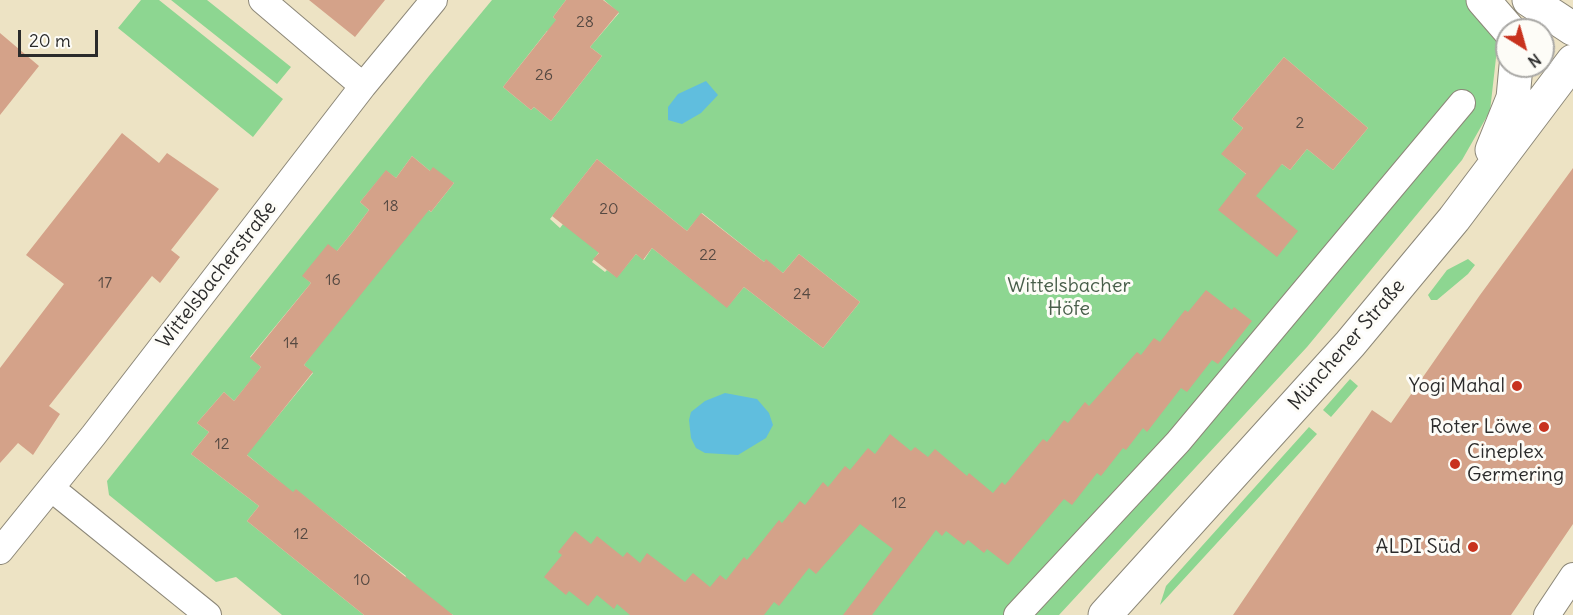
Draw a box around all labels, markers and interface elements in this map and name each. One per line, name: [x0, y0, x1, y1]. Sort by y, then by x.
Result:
house number: 28: [576, 12, 594, 32]
scale bar: [21, 18, 100, 56]
north arrow: [1495, 18, 1555, 78]
text: 20 m: [29, 29, 71, 52]
text: N: [1524, 49, 1545, 72]
house number: 26: [535, 65, 553, 85]
house number: 2: [1296, 113, 1304, 133]
house number: 18: [383, 196, 399, 216]
street label: Wittelsbacherstraße: [152, 197, 282, 353]
house number: 20: [599, 199, 619, 219]
house number: 22: [699, 245, 717, 265]
house number: 16: [325, 270, 341, 290]
house number: 17: [98, 273, 112, 293]
park label: Wittelsbacher Höfe: [1007, 274, 1131, 321]
street label: Münchener Straße: [1284, 275, 1410, 415]
house number: 24: [793, 284, 811, 304]
house number: 14: [283, 333, 299, 353]
place label: Yogi Mahal: [1409, 374, 1505, 398]
marker: Yogi Mahal: [1510, 379, 1524, 393]
place label: Roter Löwe: [1430, 415, 1532, 439]
marker: Roter Löwe: [1537, 420, 1551, 434]
house number: 12: [214, 434, 230, 454]
place label: Cineplex Germering: [1467, 440, 1564, 487]
marker: Cineplex Germering: [1448, 457, 1462, 471]
house number: 12: [891, 493, 907, 513]
house number: 12: [293, 524, 309, 544]
place label: ALDI Süd: [1376, 535, 1461, 559]
marker: ALDI Süd: [1466, 540, 1480, 554]
house number: 10: [354, 570, 370, 590]

